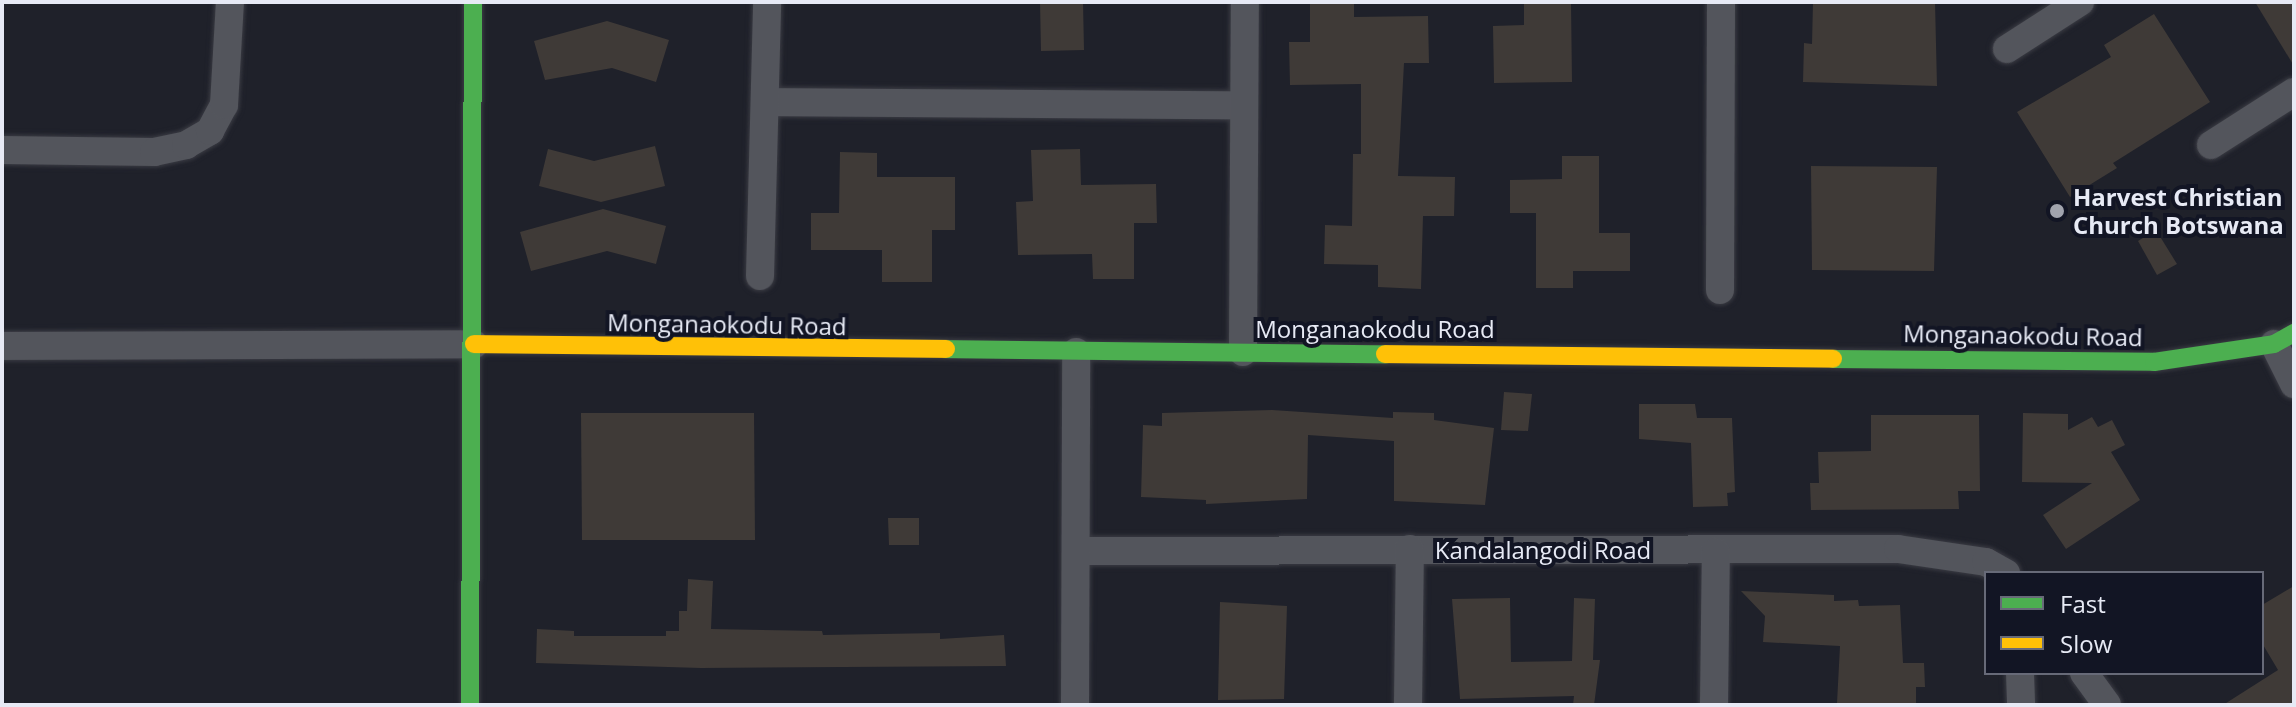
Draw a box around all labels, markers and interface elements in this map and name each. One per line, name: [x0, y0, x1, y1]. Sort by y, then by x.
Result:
place label: Harvest Christian Church Botswana: [2073, 183, 2284, 239]
marker: Harvest Christian Church Botswana: [2048, 202, 2066, 220]
street label: Monganaokodu Road: [607, 308, 847, 340]
street label: Monganaokodu Road: [1255, 315, 1495, 343]
street label: Monganaokodu Road: [1903, 319, 2143, 351]
street label: Kandalangodi Road: [1435, 536, 1651, 564]
legend: [1984, 571, 2264, 675]
text: Fast: [2060, 587, 2106, 620]
text: Slow: [2060, 627, 2112, 660]

